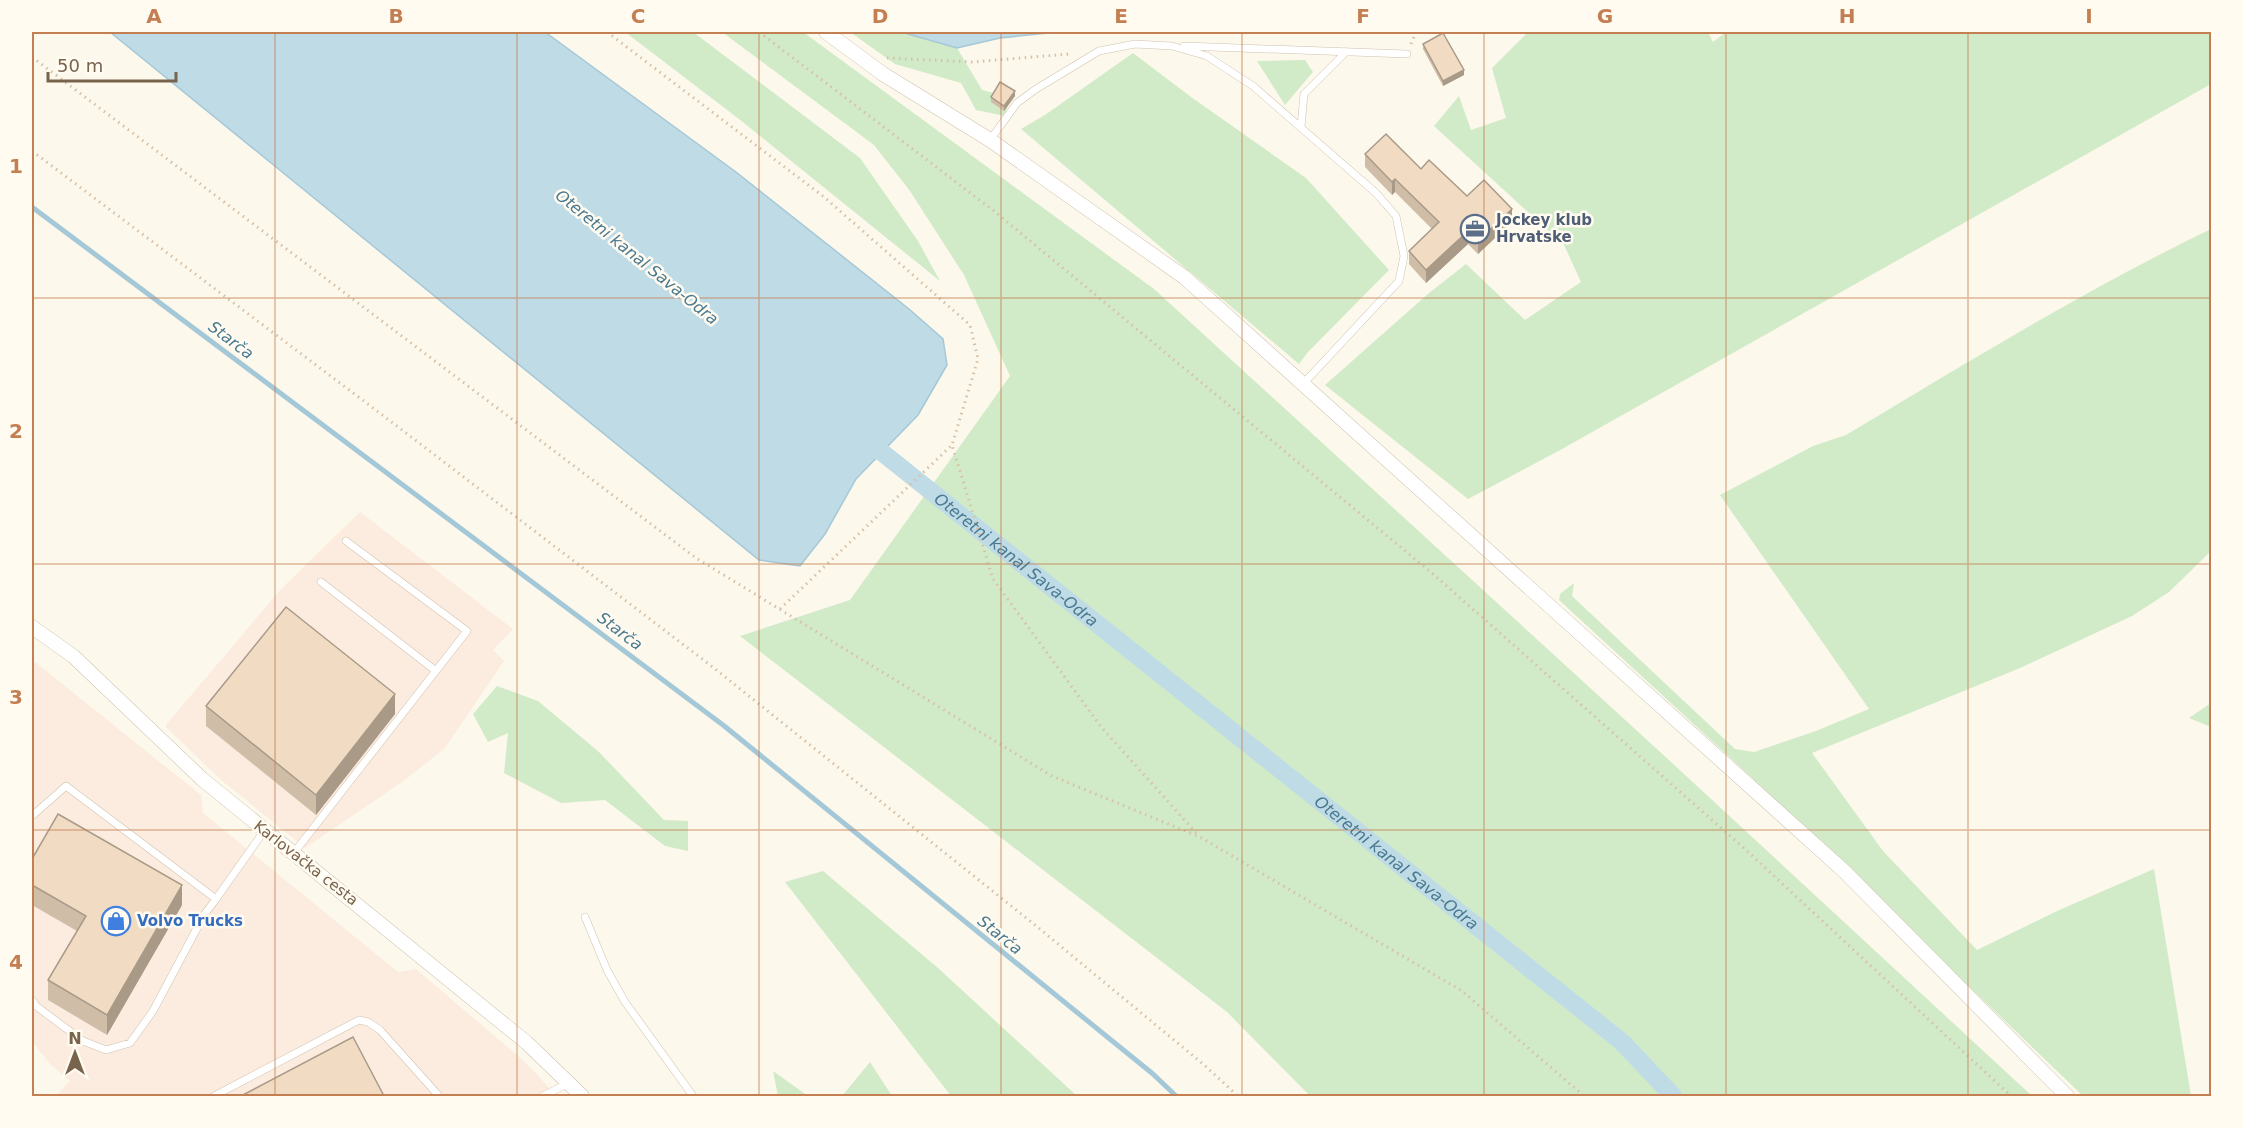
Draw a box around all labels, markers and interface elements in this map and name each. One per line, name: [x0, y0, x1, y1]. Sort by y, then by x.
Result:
text: A: [146, 4, 162, 28]
text: B: [388, 4, 404, 28]
text: C: [631, 4, 645, 28]
text: D: [872, 4, 888, 28]
text: E: [1114, 4, 1128, 28]
text: F: [1356, 4, 1370, 28]
text: G: [1597, 4, 1613, 28]
text: H: [1839, 4, 1855, 28]
text: I: [2085, 4, 2093, 28]
scale bar: [48, 45, 176, 83]
text: 50 m: [57, 55, 103, 76]
text: 1: [9, 154, 23, 178]
water label: Oteretni kanal Sava-Odra: [552, 186, 722, 328]
place label: Jockey klub Hrvatske: [1495, 211, 1592, 246]
office icon: Jockey klub Hrvatske: [1459, 213, 1491, 245]
water label: Starča: [205, 317, 257, 363]
text: 2: [9, 419, 23, 443]
water label: Oteretni kanal Sava-Odra: [931, 489, 1102, 630]
water label: Starča: [594, 608, 646, 654]
text: 3: [9, 685, 23, 709]
water label: Oteretni kanal Sava-Odra: [1311, 791, 1482, 933]
street label: Karlovačka cesta: [250, 817, 362, 909]
shop icon: Volvo Trucks: [100, 905, 132, 937]
water label: Starča: [974, 911, 1026, 959]
place label: Volvo Trucks: [137, 912, 243, 930]
text: 4: [9, 950, 23, 974]
north arrow: [45, 1023, 105, 1083]
text: N: [68, 1029, 82, 1048]

